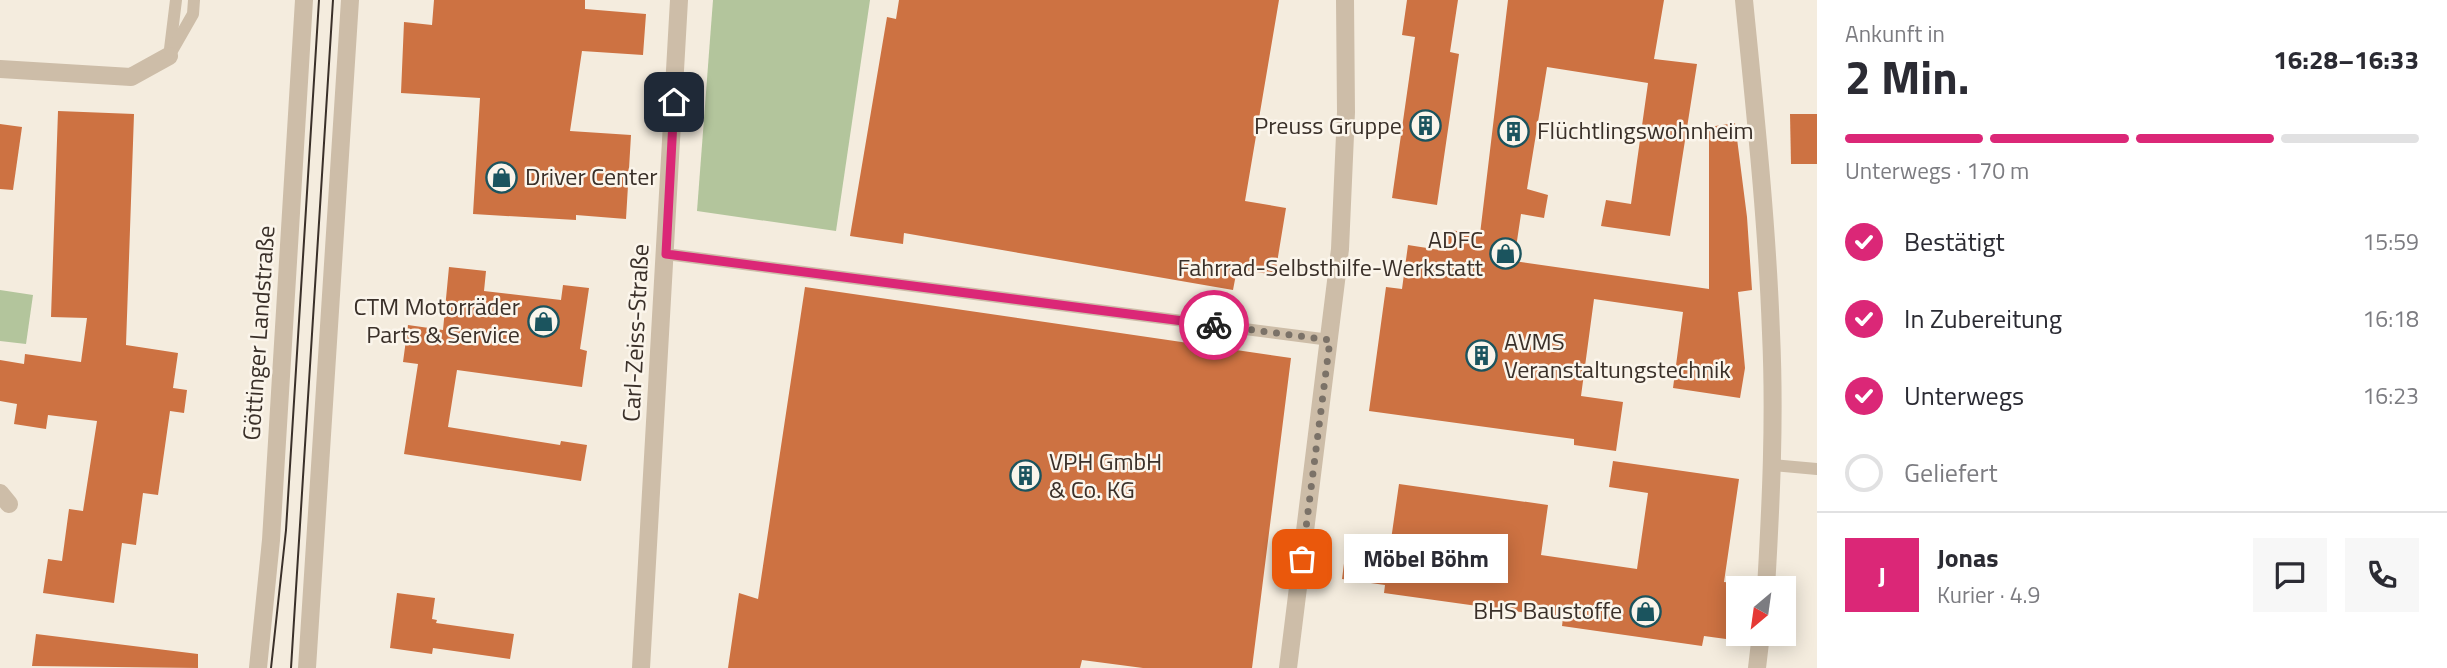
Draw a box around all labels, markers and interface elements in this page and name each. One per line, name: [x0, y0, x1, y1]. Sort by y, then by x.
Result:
text: Ankunft in: [1845, 16, 1945, 51]
text: 16:28–16:33: [2273, 40, 2419, 79]
text: 2 Min.: [1845, 42, 1969, 112]
pin: [644, 72, 704, 132]
icon: home: [655, 83, 693, 121]
place label: Preuss Gruppe: [1254, 107, 1402, 143]
building icon: Preuss Gruppe: [1408, 109, 1442, 143]
place label: Flüchtlingswohnheim: [1537, 112, 1754, 148]
building icon: Flüchtlingswohnheim: [1497, 114, 1531, 148]
text: Unterwegs · 170 m: [1845, 153, 2029, 188]
place label: Driver Center: [525, 158, 658, 194]
shop icon: Driver Center: [485, 160, 519, 194]
place label: ADFC Fahrrad-Selbsthilfe-Werkstatt: [1177, 221, 1484, 285]
text: Bestätigt: [1904, 222, 2005, 261]
icon: check: [1845, 223, 1883, 261]
street label: Göttinger Landstraße: [233, 224, 283, 442]
text: 15:59: [2362, 224, 2419, 259]
shop icon: ADFC Fahrrad-Selbsthilfe-Werkstatt: [1489, 237, 1523, 271]
street label: Carl-Zeiss-Straße: [612, 243, 658, 423]
place label: CTM Motorräder Parts & Service: [353, 288, 520, 352]
courier: [1179, 290, 1249, 360]
text: In Zubereitung: [1904, 299, 2062, 338]
icon: check: [1845, 300, 1883, 338]
text: 16:18: [2362, 301, 2419, 336]
shop icon: CTM Motorräder Parts & Service: [526, 304, 560, 338]
icon: bike: [1195, 306, 1233, 344]
place label: AVMS Veranstaltungstechnik: [1504, 323, 1731, 387]
building icon: AVMS Veranstaltungstechnik: [1464, 339, 1498, 373]
text: Unterwegs: [1904, 376, 2024, 415]
icon: check: [1845, 377, 1883, 415]
text: 16:23: [2362, 378, 2419, 413]
place label: VPH GmbH & Co. KG: [1049, 443, 1162, 507]
text: Geliefert: [1904, 453, 1998, 492]
building icon: VPH GmbH & Co. KG: [1009, 459, 1043, 493]
pin: [1272, 529, 1332, 589]
callout: Möbel Böhm: [1344, 534, 1508, 584]
text: Jonas: [1937, 538, 1999, 577]
button: chat: [2253, 538, 2327, 612]
button: phone: [2345, 538, 2419, 612]
icon: bag: [1283, 540, 1321, 578]
text: Möbel Böhm: [1363, 541, 1489, 576]
text: J: [1878, 556, 1886, 595]
north arrow: [1726, 576, 1796, 646]
map controls: [1726, 576, 1796, 646]
text: Kurier · 4.9: [1937, 577, 2040, 612]
place label: BHS Baustoffe: [1473, 592, 1622, 628]
shop icon: BHS Baustoffe: [1628, 594, 1662, 628]

